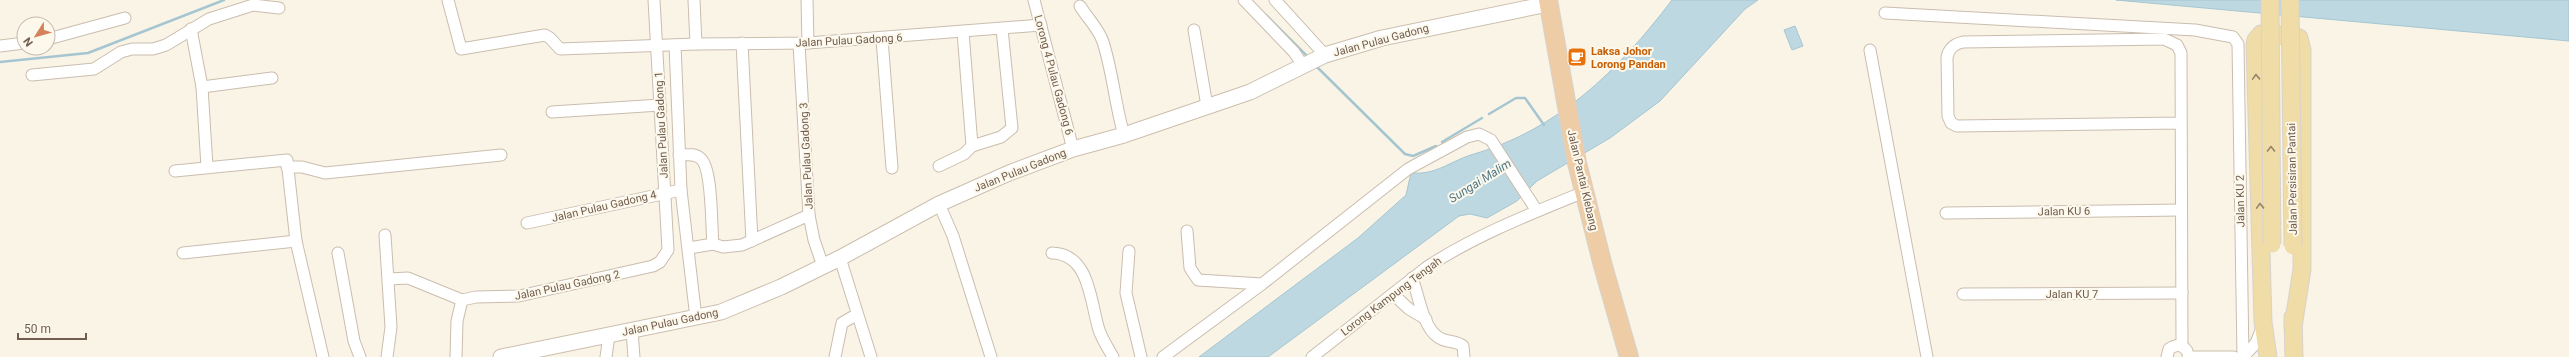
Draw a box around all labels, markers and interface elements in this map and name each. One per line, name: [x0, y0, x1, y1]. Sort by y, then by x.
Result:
street label: Lorong 4 Pulau Gadong 6: [1031, 14, 1076, 136]
north arrow: [16, 16, 56, 56]
street label: Jalan Pulau Gadong: [1332, 21, 1430, 59]
street label: Jalan Pulau Gadong 6: [795, 31, 903, 50]
text: N: [21, 35, 36, 49]
place label: Laksa Johor Lorong Pandan: [1591, 45, 1666, 71]
cafe icon: Laksa Johor Lorong Pandan: [1566, 46, 1588, 68]
street label: Jalan Pulau Gadong 1: [652, 71, 671, 179]
one-way arrow: [2252, 74, 2260, 80]
street label: Jalan Pulau Gadong 3: [797, 102, 816, 210]
street label: Jalan Persisiran Pantai: [2285, 123, 2300, 235]
street label: Jalan Pantai Klebang: [1565, 128, 1600, 232]
street label: Jalan Pulau Gadong: [972, 146, 1068, 195]
one-way arrow: [2267, 146, 2275, 152]
water label: Sungai Malim: [1446, 156, 1514, 206]
street label: Jalan KU 2: [2234, 175, 2247, 227]
street label: Jalan Pulau Gadong 4: [550, 188, 658, 225]
one-way arrow: [2256, 203, 2264, 209]
street label: Jalan KU 6: [2038, 205, 2090, 218]
street label: Lorong Kampung Tengah: [1338, 254, 1444, 339]
street label: Jalan Pulau Gadong 2: [513, 268, 621, 303]
street label: Jalan KU 7: [2046, 288, 2098, 301]
street label: Jalan Pulau Gadong: [621, 306, 719, 339]
scale bar: [18, 315, 86, 341]
text: 50 m: [24, 322, 51, 336]

